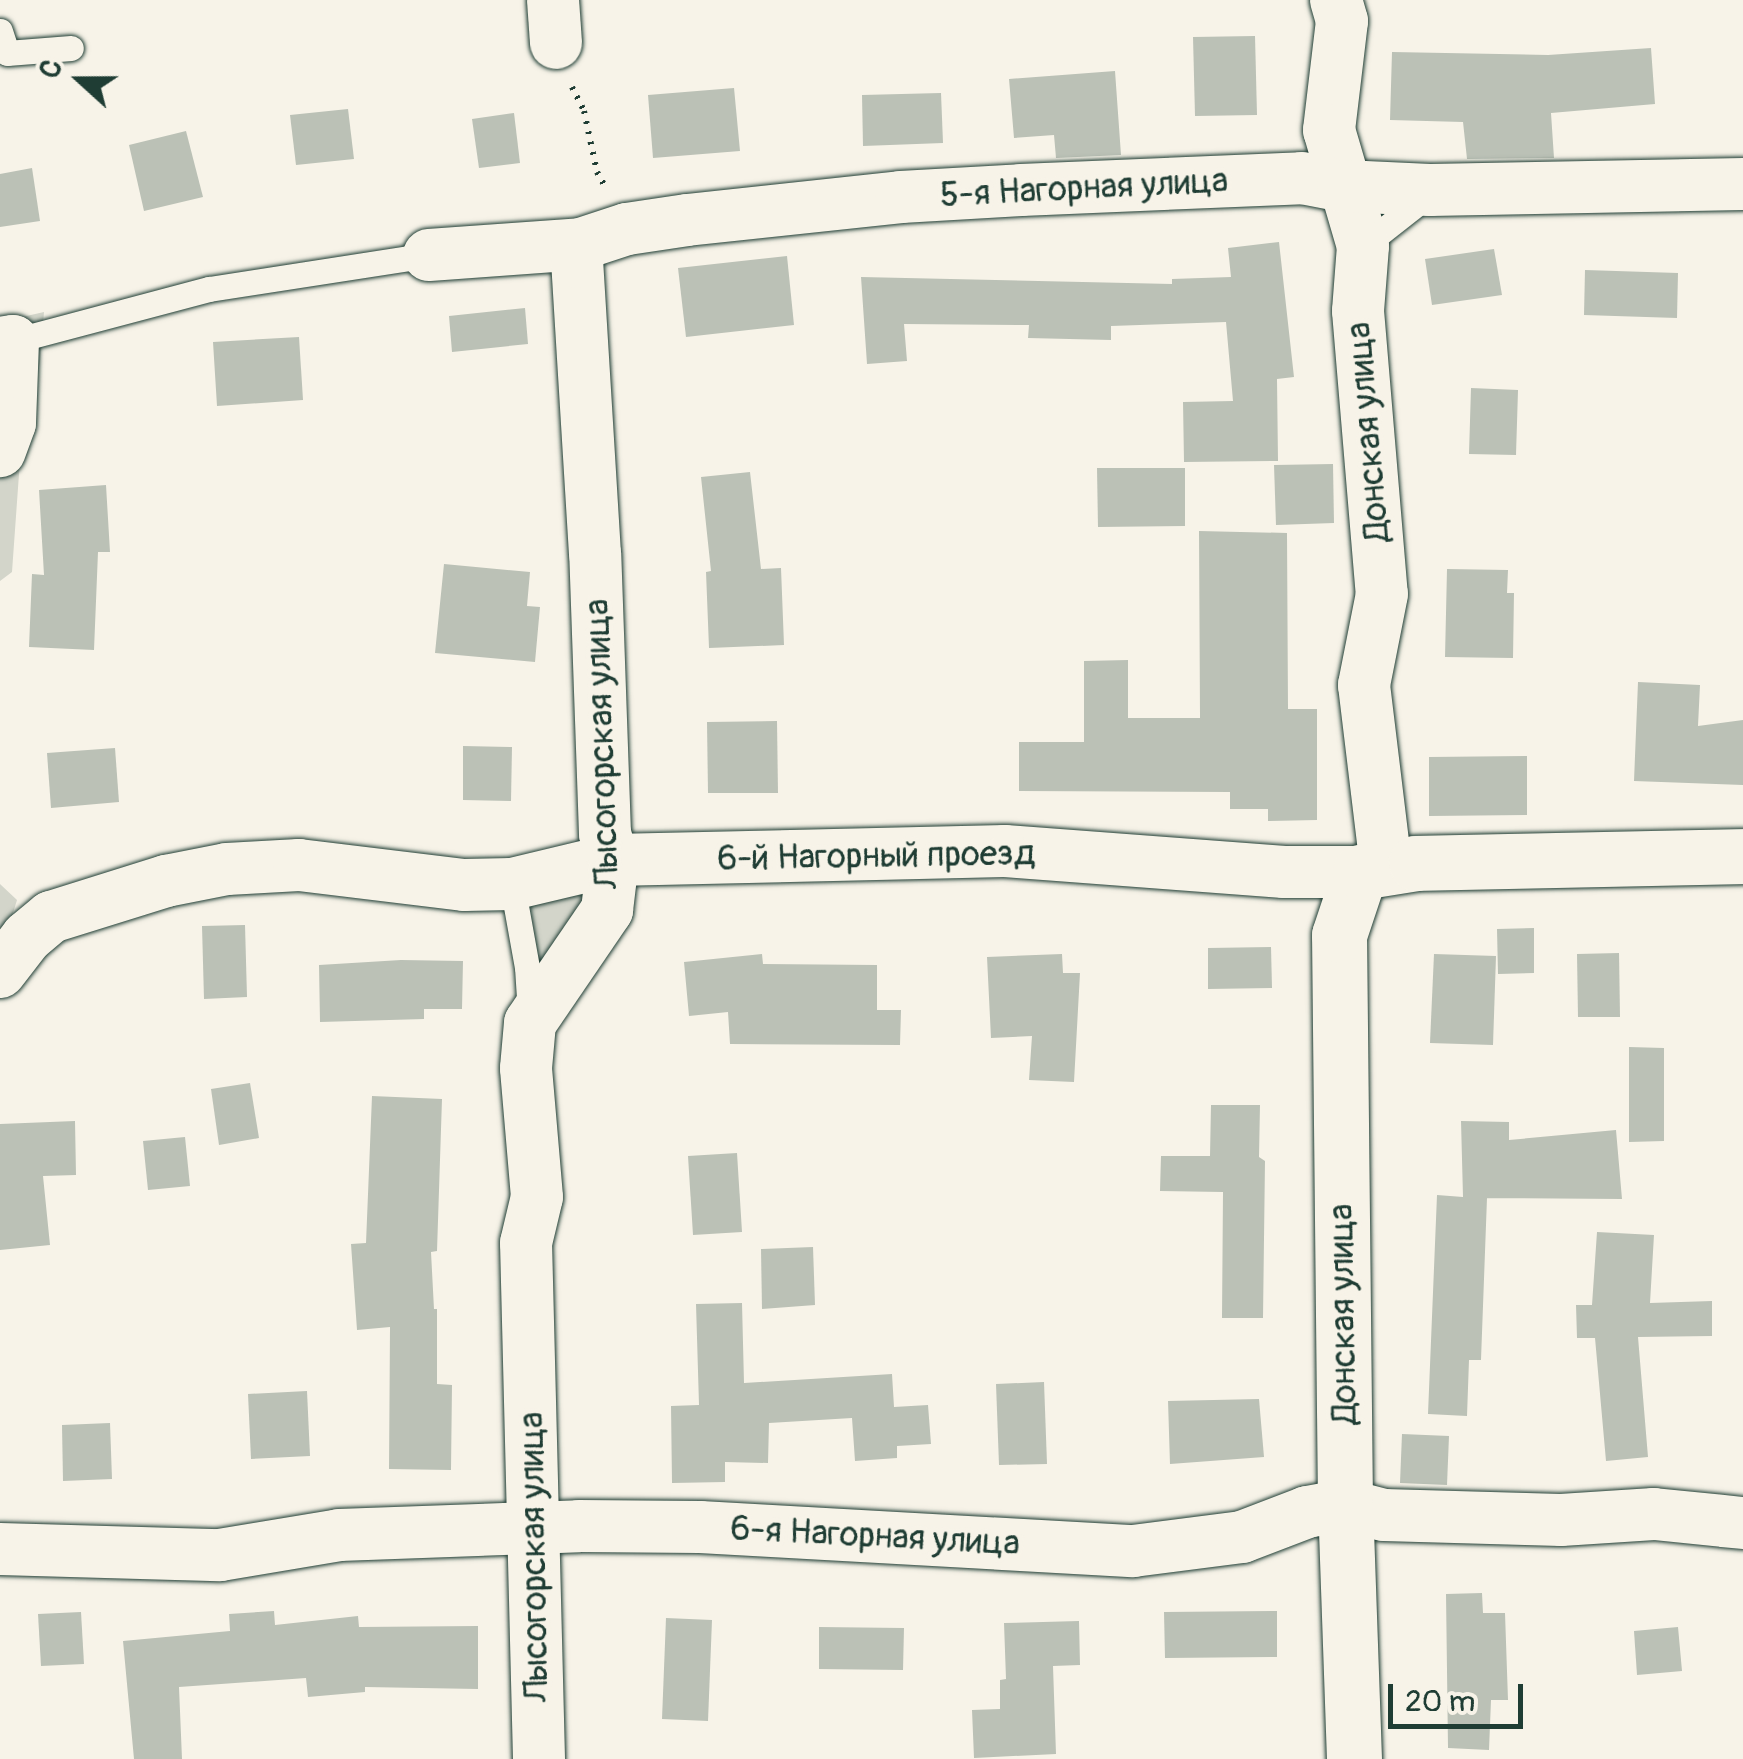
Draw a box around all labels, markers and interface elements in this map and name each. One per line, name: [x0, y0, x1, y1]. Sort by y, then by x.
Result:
north arrow: [30, 30, 130, 130]
text: С: [32, 55, 71, 83]
street label: 5-я Нагорная улица: [939, 159, 1229, 217]
street label: Донская улица: [1337, 320, 1399, 544]
street label: Лысогорская улица: [576, 598, 628, 890]
street label: 6-й Нагорный проезд: [717, 832, 1035, 880]
street label: Донская улица: [1320, 1203, 1366, 1425]
street label: Лысогорская улица: [510, 1411, 558, 1703]
street label: 6-я Нагорная улица: [729, 1507, 1021, 1565]
scale bar: [1393, 1664, 1528, 1726]
text: 20 m: [1405, 1683, 1475, 1720]

